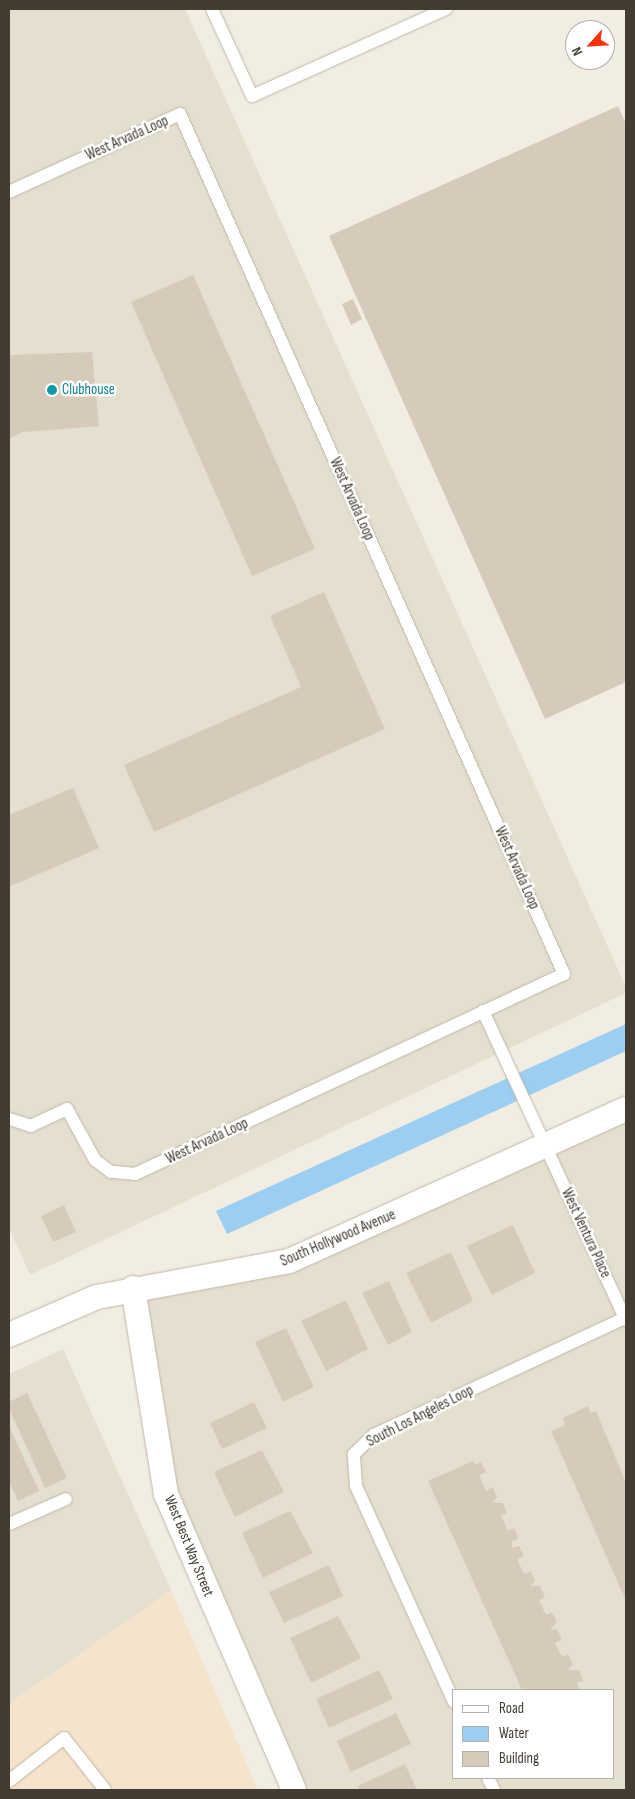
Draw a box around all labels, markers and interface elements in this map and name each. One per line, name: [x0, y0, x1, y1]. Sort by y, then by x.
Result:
north arrow: [565, 20, 615, 70]
text: N: [568, 44, 586, 58]
street label: West Arvada Loop: [83, 112, 171, 164]
place label: Clubhouse: [62, 381, 115, 399]
marker: Clubhouse: [46, 384, 58, 396]
street label: West Arvada Loop: [326, 455, 378, 543]
street label: West Arvada Loop: [491, 824, 543, 912]
street label: West Arvada Loop: [163, 1114, 251, 1168]
street label: West Ventura Place: [557, 1185, 615, 1281]
street label: South Hollywood Avenue: [278, 1206, 398, 1270]
street label: South Los Angeles Loop: [364, 1381, 476, 1451]
street label: West Best Way Street: [160, 1493, 218, 1599]
legend: [452, 1689, 615, 1779]
text: Road: [499, 1699, 524, 1718]
text: Water: [499, 1724, 529, 1743]
text: Building: [499, 1749, 539, 1768]

